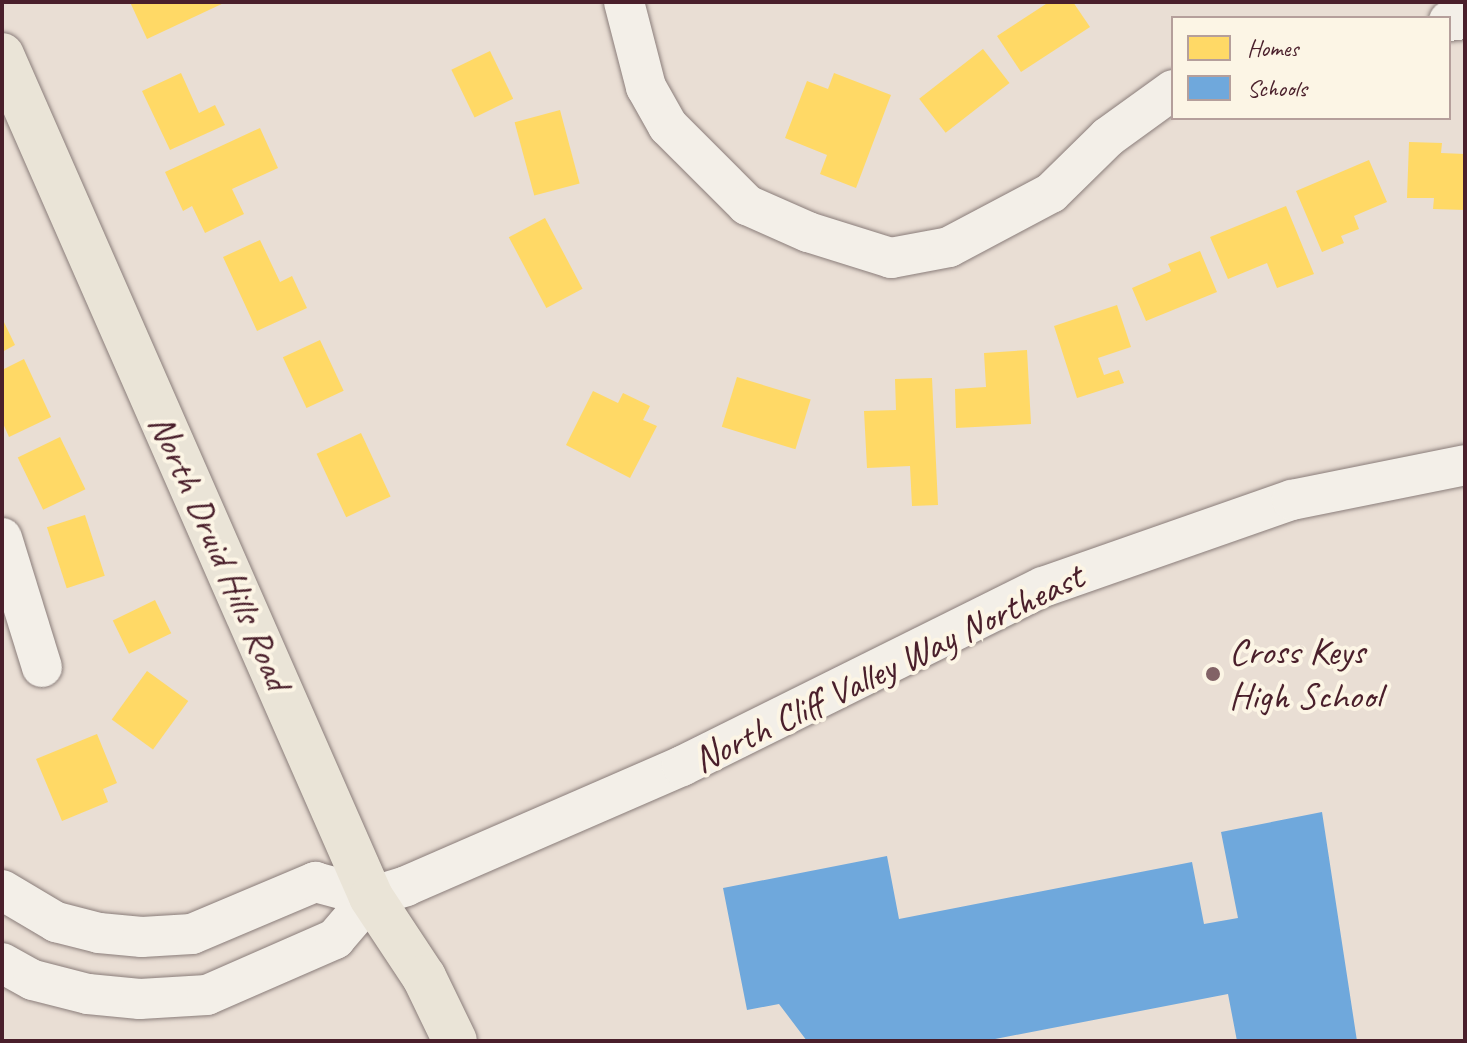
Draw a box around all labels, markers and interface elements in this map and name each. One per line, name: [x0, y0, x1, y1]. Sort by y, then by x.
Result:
legend: [1171, 16, 1451, 120]
text: Homes: [1247, 33, 1298, 63]
text: Schools: [1247, 73, 1307, 103]
street label: North Druid Hills Road: [139, 407, 301, 697]
street label: North Cliff Valley Way Northeast: [686, 554, 1090, 782]
place label: Cross Keys High School: [1229, 629, 1380, 718]
marker: Cross Keys High School: [1204, 665, 1222, 683]

